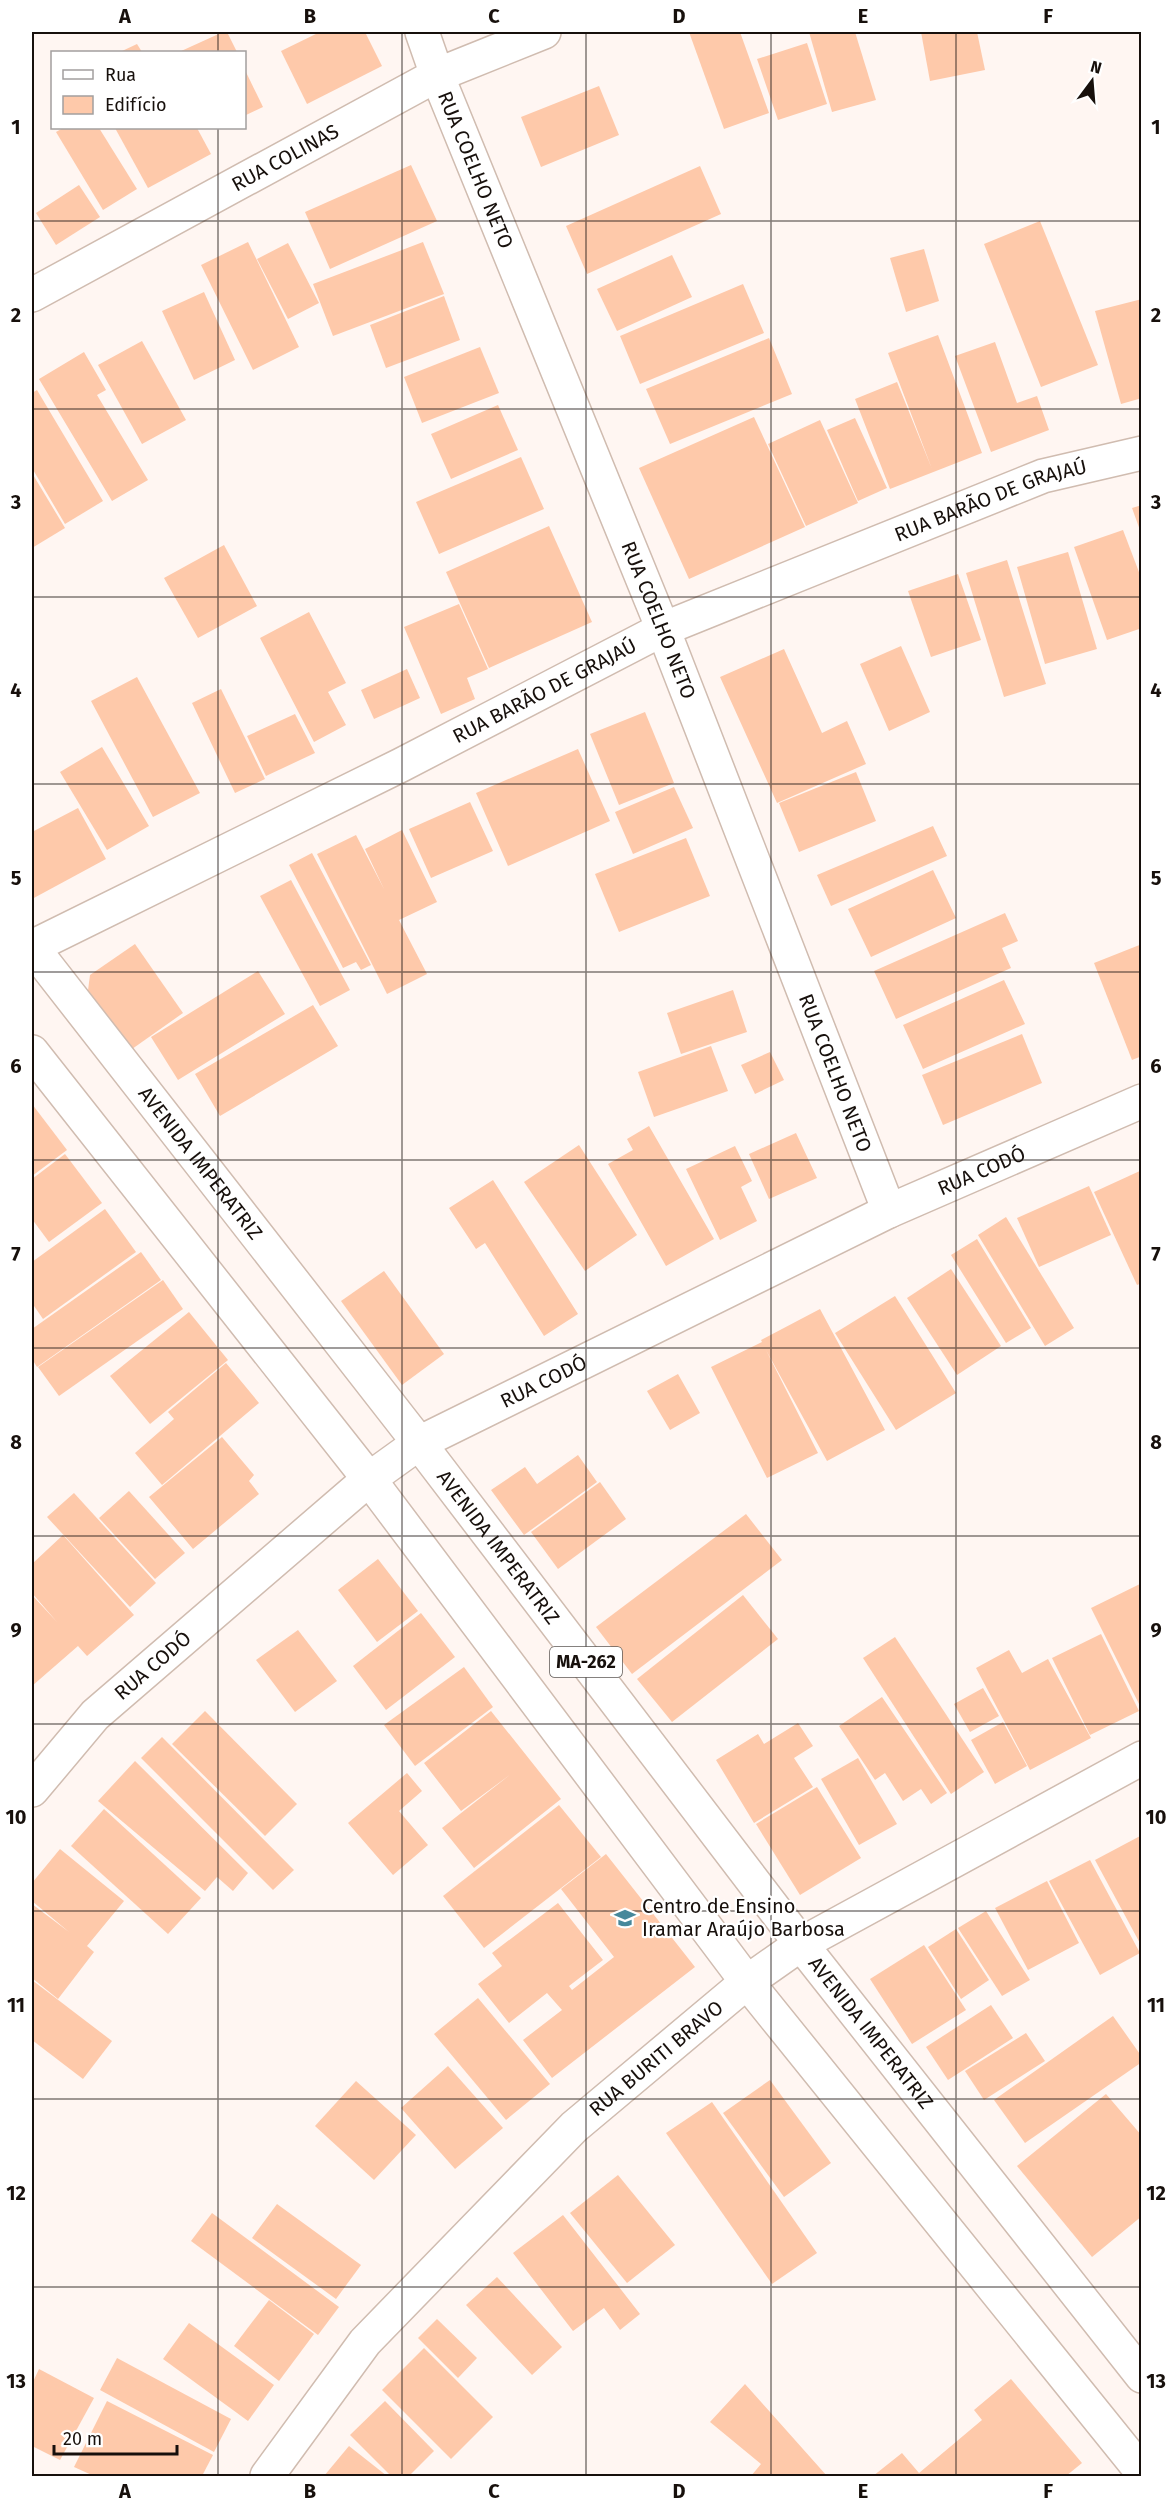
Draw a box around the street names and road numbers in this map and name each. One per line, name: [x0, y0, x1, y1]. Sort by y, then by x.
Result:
street label: RUA COELHO NETO: [433, 88, 518, 252]
street label: RUA COLINAS: [227, 119, 343, 196]
street label: RUA BARÃO DE GRAJAÚ: [891, 454, 1089, 547]
street label: RUA COELHO NETO: [616, 538, 701, 702]
street label: RUA BARÃO DE GRAJAÚ: [449, 633, 640, 748]
street label: RUA COELHO NETO: [794, 990, 877, 1155]
street label: AVENIDA IMPERATRIZ: [133, 1082, 268, 1244]
street label: RUA CODÓ: [934, 1141, 1029, 1200]
street label: RUA CODÓ: [496, 1350, 591, 1413]
street label: AVENIDA IMPERATRIZ: [432, 1465, 565, 1629]
street label: RUA CODÓ: [109, 1626, 196, 1705]
road number: MA-262: [550, 1647, 622, 1677]
street label: AVENIDA IMPERATRIZ: [804, 1952, 938, 2114]
street label: RUA BURITI BRAVO: [584, 1995, 728, 2121]

